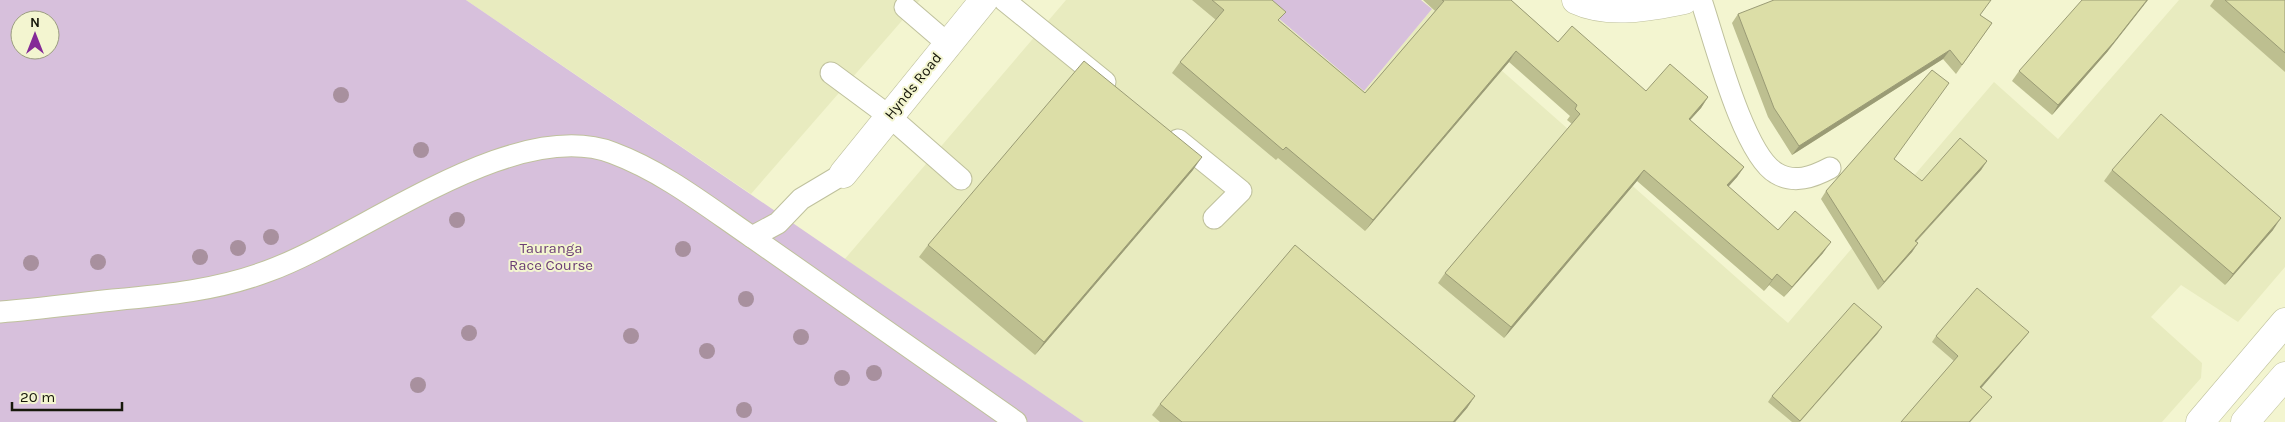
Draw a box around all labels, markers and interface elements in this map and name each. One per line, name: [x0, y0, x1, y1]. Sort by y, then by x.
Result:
north arrow: [10, 10, 60, 60]
text: N: [30, 14, 40, 31]
street label: Hynds Road: [881, 49, 945, 123]
park label: Tauranga Race Course: [509, 239, 593, 274]
scale bar: [12, 380, 122, 412]
text: 20 m: [20, 388, 55, 406]

